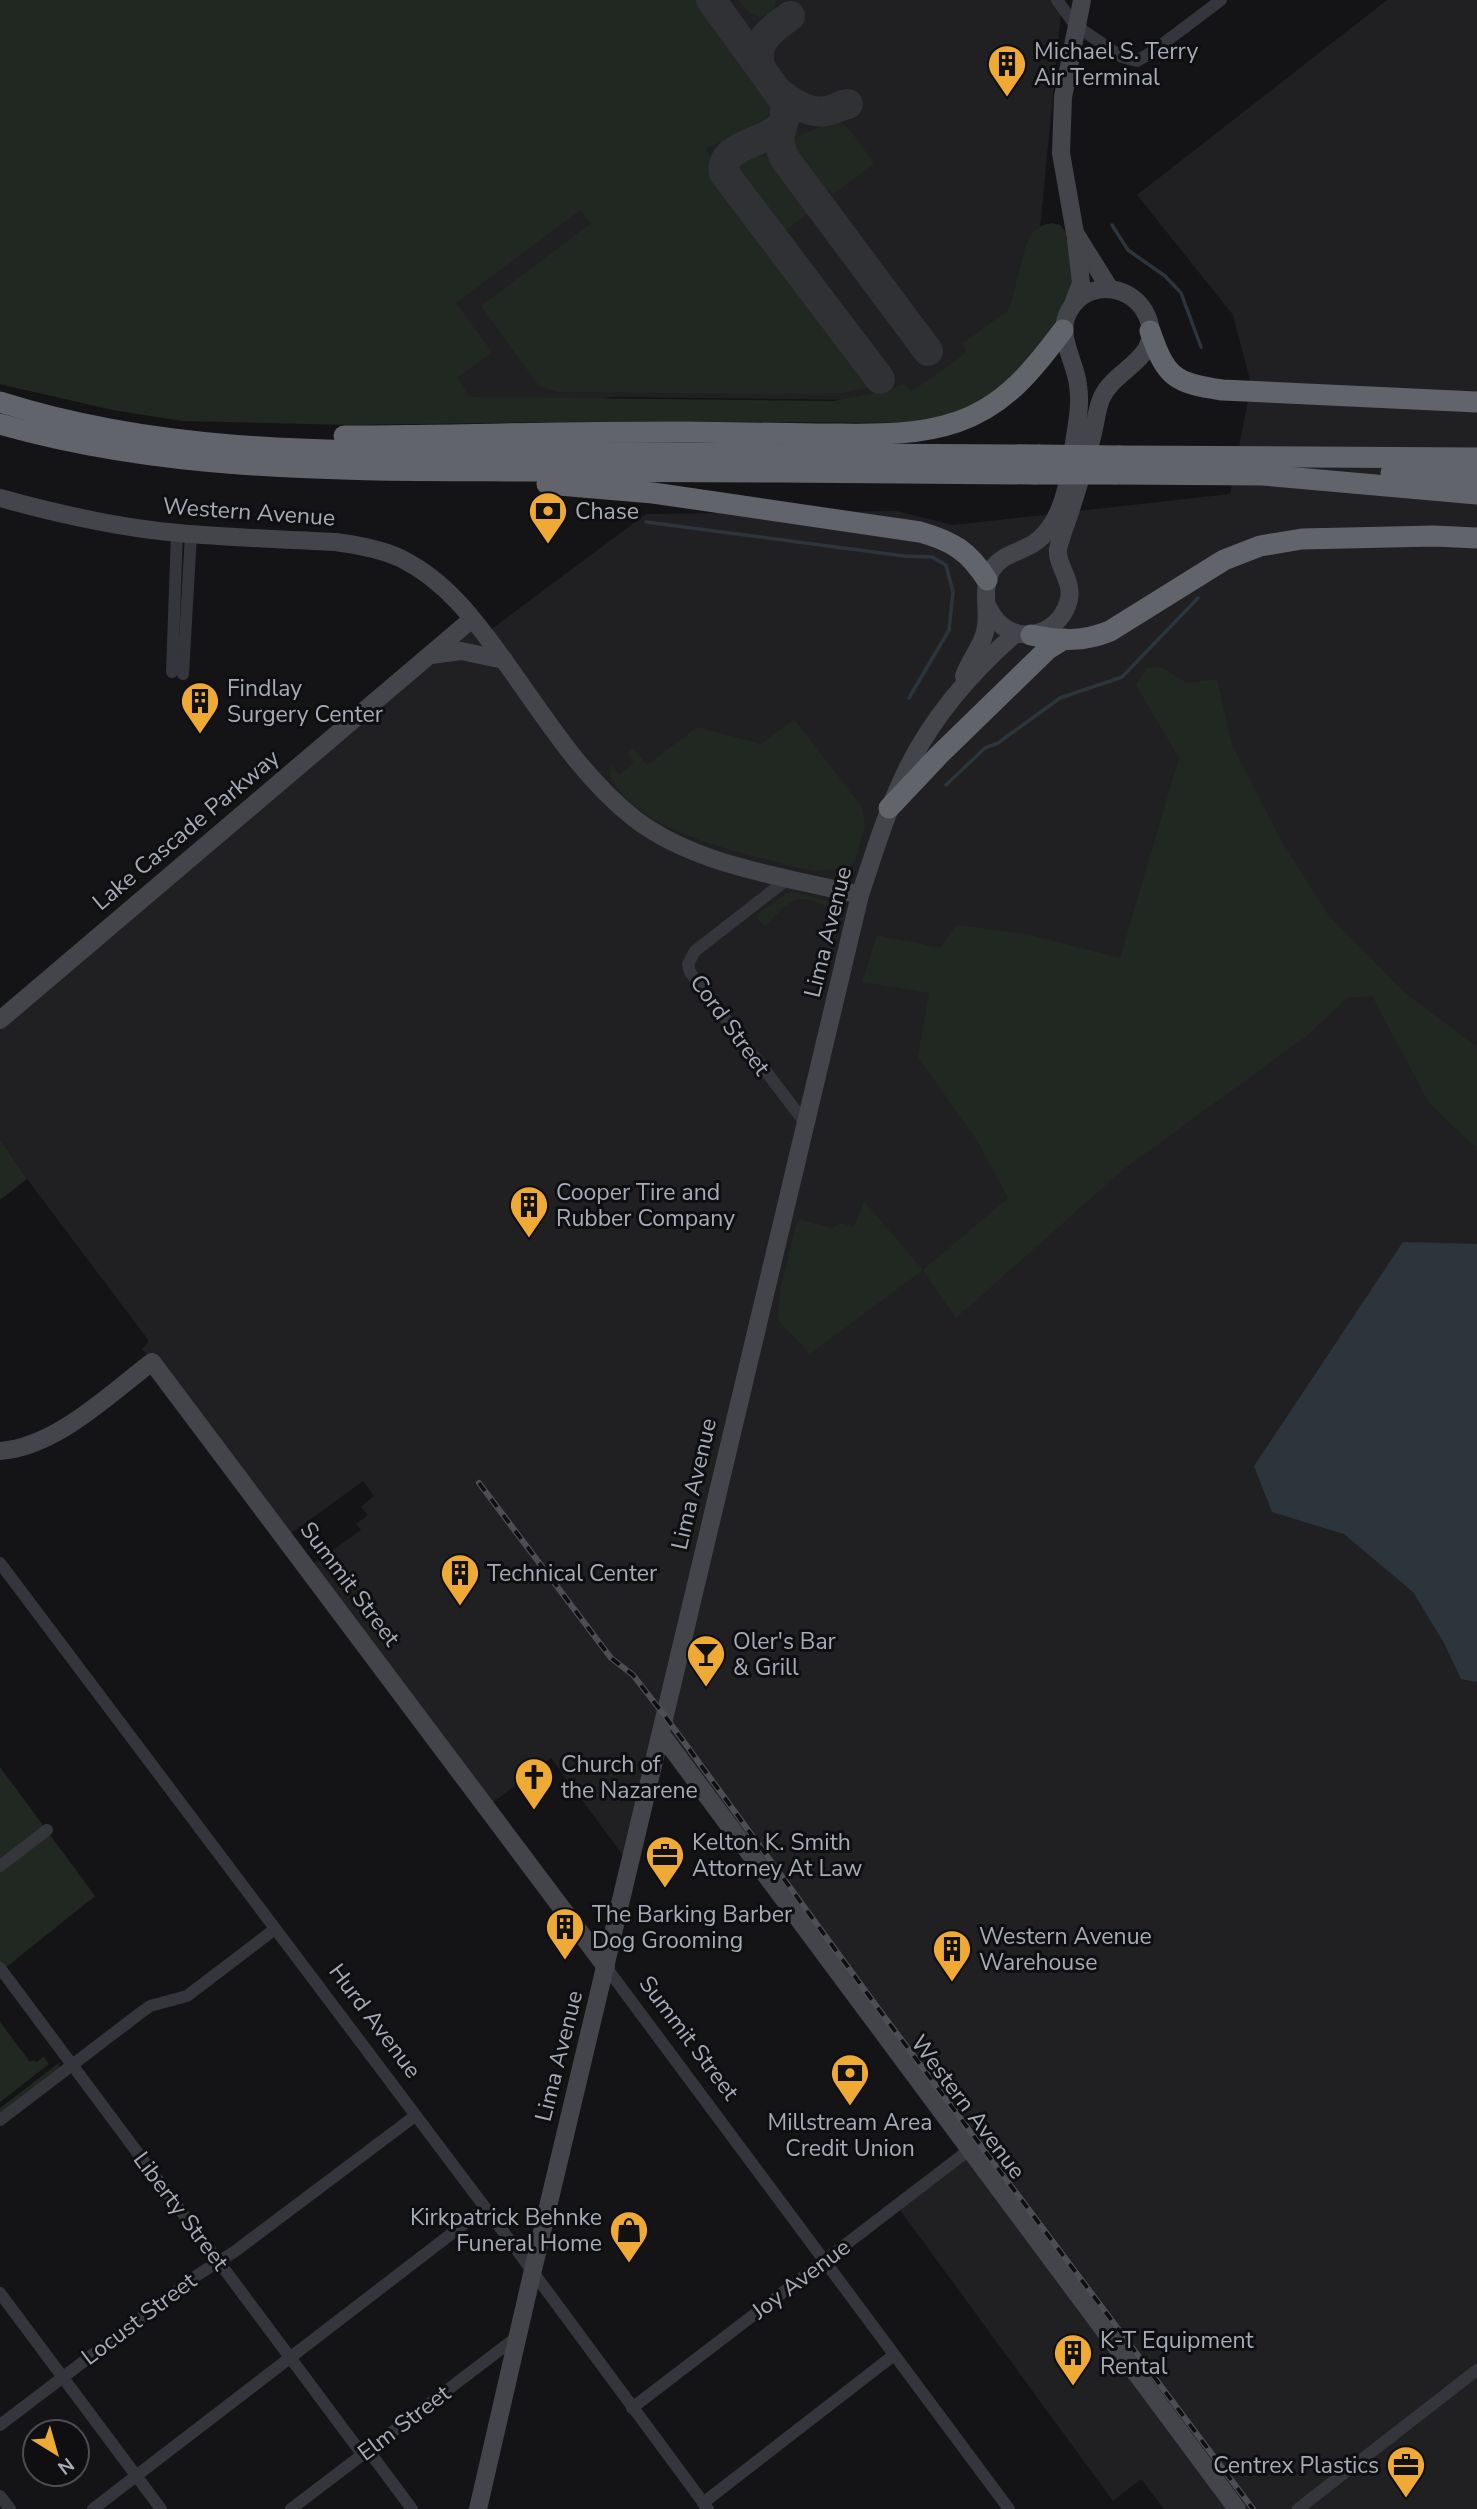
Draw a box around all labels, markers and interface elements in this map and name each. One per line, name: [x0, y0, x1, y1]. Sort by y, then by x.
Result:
place label: Michael S. Terry Air Terminal: [1034, 36, 1198, 93]
building icon: Michael S. Terry Air Terminal: [986, 43, 1028, 98]
bank icon: Chase: [527, 490, 569, 545]
street label: Western Avenue: [162, 491, 336, 533]
place label: Chase: [575, 496, 639, 527]
place label: Findlay Surgery Center: [227, 673, 384, 730]
building icon: Findlay Surgery Center: [179, 680, 221, 735]
street label: Lake Cascade Parkway: [86, 742, 286, 917]
street label: Lima Avenue: [797, 863, 859, 1001]
street label: Cord Street: [683, 968, 778, 1082]
place label: Cooper Tire and Rubber Company: [556, 1177, 735, 1234]
building icon: Cooper Tire and Rubber Company: [508, 1184, 550, 1239]
street label: Lima Avenue: [664, 1415, 724, 1553]
street label: Summit Street: [293, 1515, 408, 1653]
building icon: Technical Center: [439, 1552, 481, 1607]
place label: Technical Center: [487, 1558, 658, 1589]
place label: Oler's Bar & Grill: [733, 1626, 837, 1683]
bar icon: Oler's Bar & Grill: [685, 1633, 727, 1688]
place label: Church of the Nazarene: [561, 1749, 698, 1806]
church icon: Church of the Nazarene: [513, 1756, 555, 1811]
place label: Kelton K. Smith Attorney At Law: [692, 1827, 862, 1884]
office icon: Kelton K. Smith Attorney At Law: [644, 1834, 686, 1889]
place label: The Barking Barber Dog Grooming: [592, 1899, 793, 1956]
building icon: The Barking Barber Dog Grooming: [544, 1906, 586, 1961]
place label: Western Avenue Warehouse: [979, 1921, 1152, 1978]
building icon: Western Avenue Warehouse: [931, 1928, 973, 1983]
street label: Hurd Avenue: [322, 1957, 428, 2085]
street label: Summit Street: [632, 1969, 747, 2107]
street label: Lima Avenue: [528, 1987, 590, 2125]
street label: Western Avenue: [904, 2029, 1032, 2185]
bank icon: Millstream Area Credit Union: [829, 2052, 871, 2107]
place label: Millstream Area Credit Union: [768, 2107, 932, 2164]
street label: Liberty Street: [126, 2145, 236, 2277]
place label: Kirkpatrick Behnke Funeral Home: [410, 2202, 602, 2259]
shop icon: Kirkpatrick Behnke Funeral Home: [608, 2209, 650, 2264]
street label: Joy Avenue: [745, 2232, 857, 2327]
street label: Locust Street: [75, 2265, 204, 2372]
place label: K-T Equipment Rental: [1100, 2325, 1254, 2382]
building icon: K-T Equipment Rental: [1052, 2332, 1094, 2387]
street label: Elm Street: [351, 2377, 457, 2468]
north arrow: [21, 2418, 91, 2488]
office icon: Centrex Plastics: [1385, 2444, 1427, 2499]
place label: Centrex Plastics: [1213, 2450, 1379, 2481]
text: N: [52, 2451, 79, 2480]

